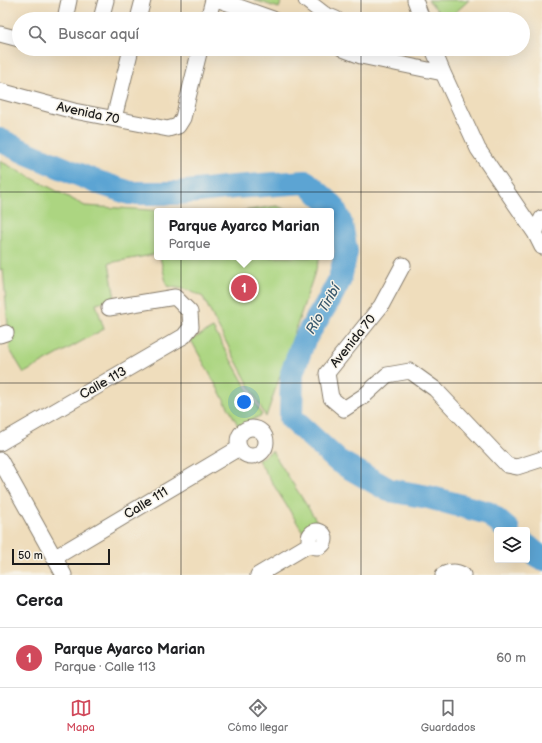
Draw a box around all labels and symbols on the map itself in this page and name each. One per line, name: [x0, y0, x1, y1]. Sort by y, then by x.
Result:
street label: Avenida 70: [55, 99, 121, 128]
pin: 1: [231, 273, 257, 303]
water label: Río Tiribí: [302, 280, 345, 337]
street label: Avenida 70: [327, 311, 380, 371]
street label: Calle 113: [77, 363, 129, 403]
your location: [234, 392, 254, 412]
street label: Calle 111: [121, 484, 171, 522]
scale bar: [12, 547, 110, 566]

